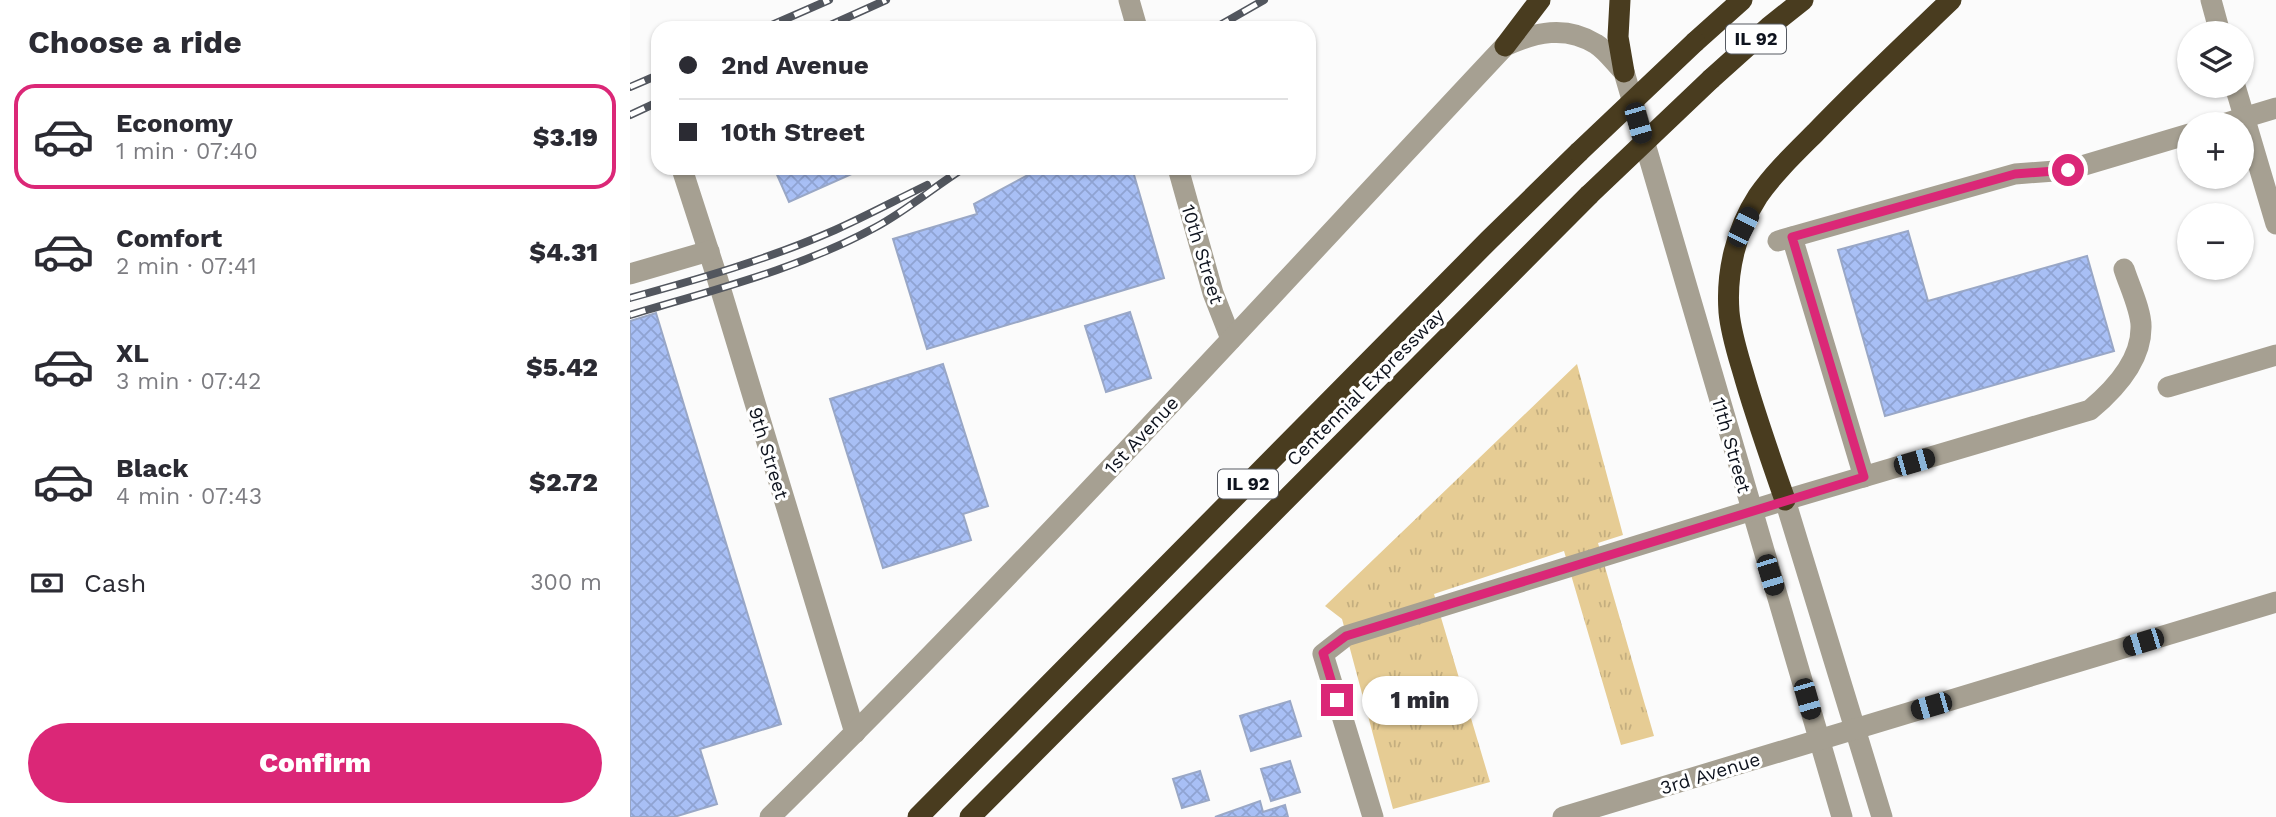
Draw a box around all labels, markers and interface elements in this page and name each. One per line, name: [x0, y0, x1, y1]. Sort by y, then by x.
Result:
map controls: [2177, 21, 2254, 280]
button: layers: [2177, 21, 2254, 98]
text: Choose a ride: [28, 23, 242, 61]
road number: IL 92: [1726, 24, 1786, 54]
text: 2nd Avenue: [721, 50, 869, 80]
car: [1623, 100, 1654, 146]
icon: car: [32, 105, 95, 168]
text: Economy: [116, 108, 233, 138]
button: +: [2177, 112, 2254, 189]
text: 10th Street: [721, 117, 865, 147]
text: $3.19: [533, 122, 598, 152]
text: 1 min · 07:40: [116, 138, 258, 165]
route start: [2052, 154, 2084, 186]
street label: 10th Street: [1177, 202, 1229, 307]
button: −: [2177, 203, 2254, 280]
car: [1725, 204, 1762, 250]
icon: car: [32, 220, 95, 283]
text: Comfort: [116, 223, 222, 253]
text: $4.31: [529, 237, 598, 267]
text: 2 min · 07:41: [116, 253, 257, 280]
street label: Centennial Expressway: [1282, 304, 1449, 471]
icon: car: [32, 335, 95, 398]
text: XL: [116, 338, 149, 368]
text: $5.42: [526, 352, 598, 382]
text: 3 min · 07:42: [116, 368, 261, 395]
street label: 1st Avenue: [1099, 392, 1183, 479]
street label: 11th Street: [1707, 395, 1756, 496]
street label: 9th Street: [744, 404, 793, 502]
car: [1891, 446, 1938, 478]
icon: car: [32, 450, 95, 513]
text: Black: [116, 453, 188, 483]
text: $2.72: [529, 467, 598, 497]
road number: IL 92: [1218, 470, 1278, 498]
text: 4 min · 07:43: [116, 483, 262, 510]
car: [1754, 552, 1787, 598]
icon: cash: [28, 564, 66, 602]
text: Cash: [84, 568, 146, 598]
text: 300 m: [530, 569, 602, 596]
car: [2120, 626, 2167, 658]
callout: 1 min: [1362, 676, 1477, 724]
car: [1792, 676, 1823, 722]
route end: [1321, 684, 1353, 716]
text: 1 min: [1390, 687, 1450, 714]
car: [1908, 690, 1955, 722]
button: Confirm: [28, 723, 602, 803]
street label: 3rd Avenue: [1657, 747, 1763, 800]

